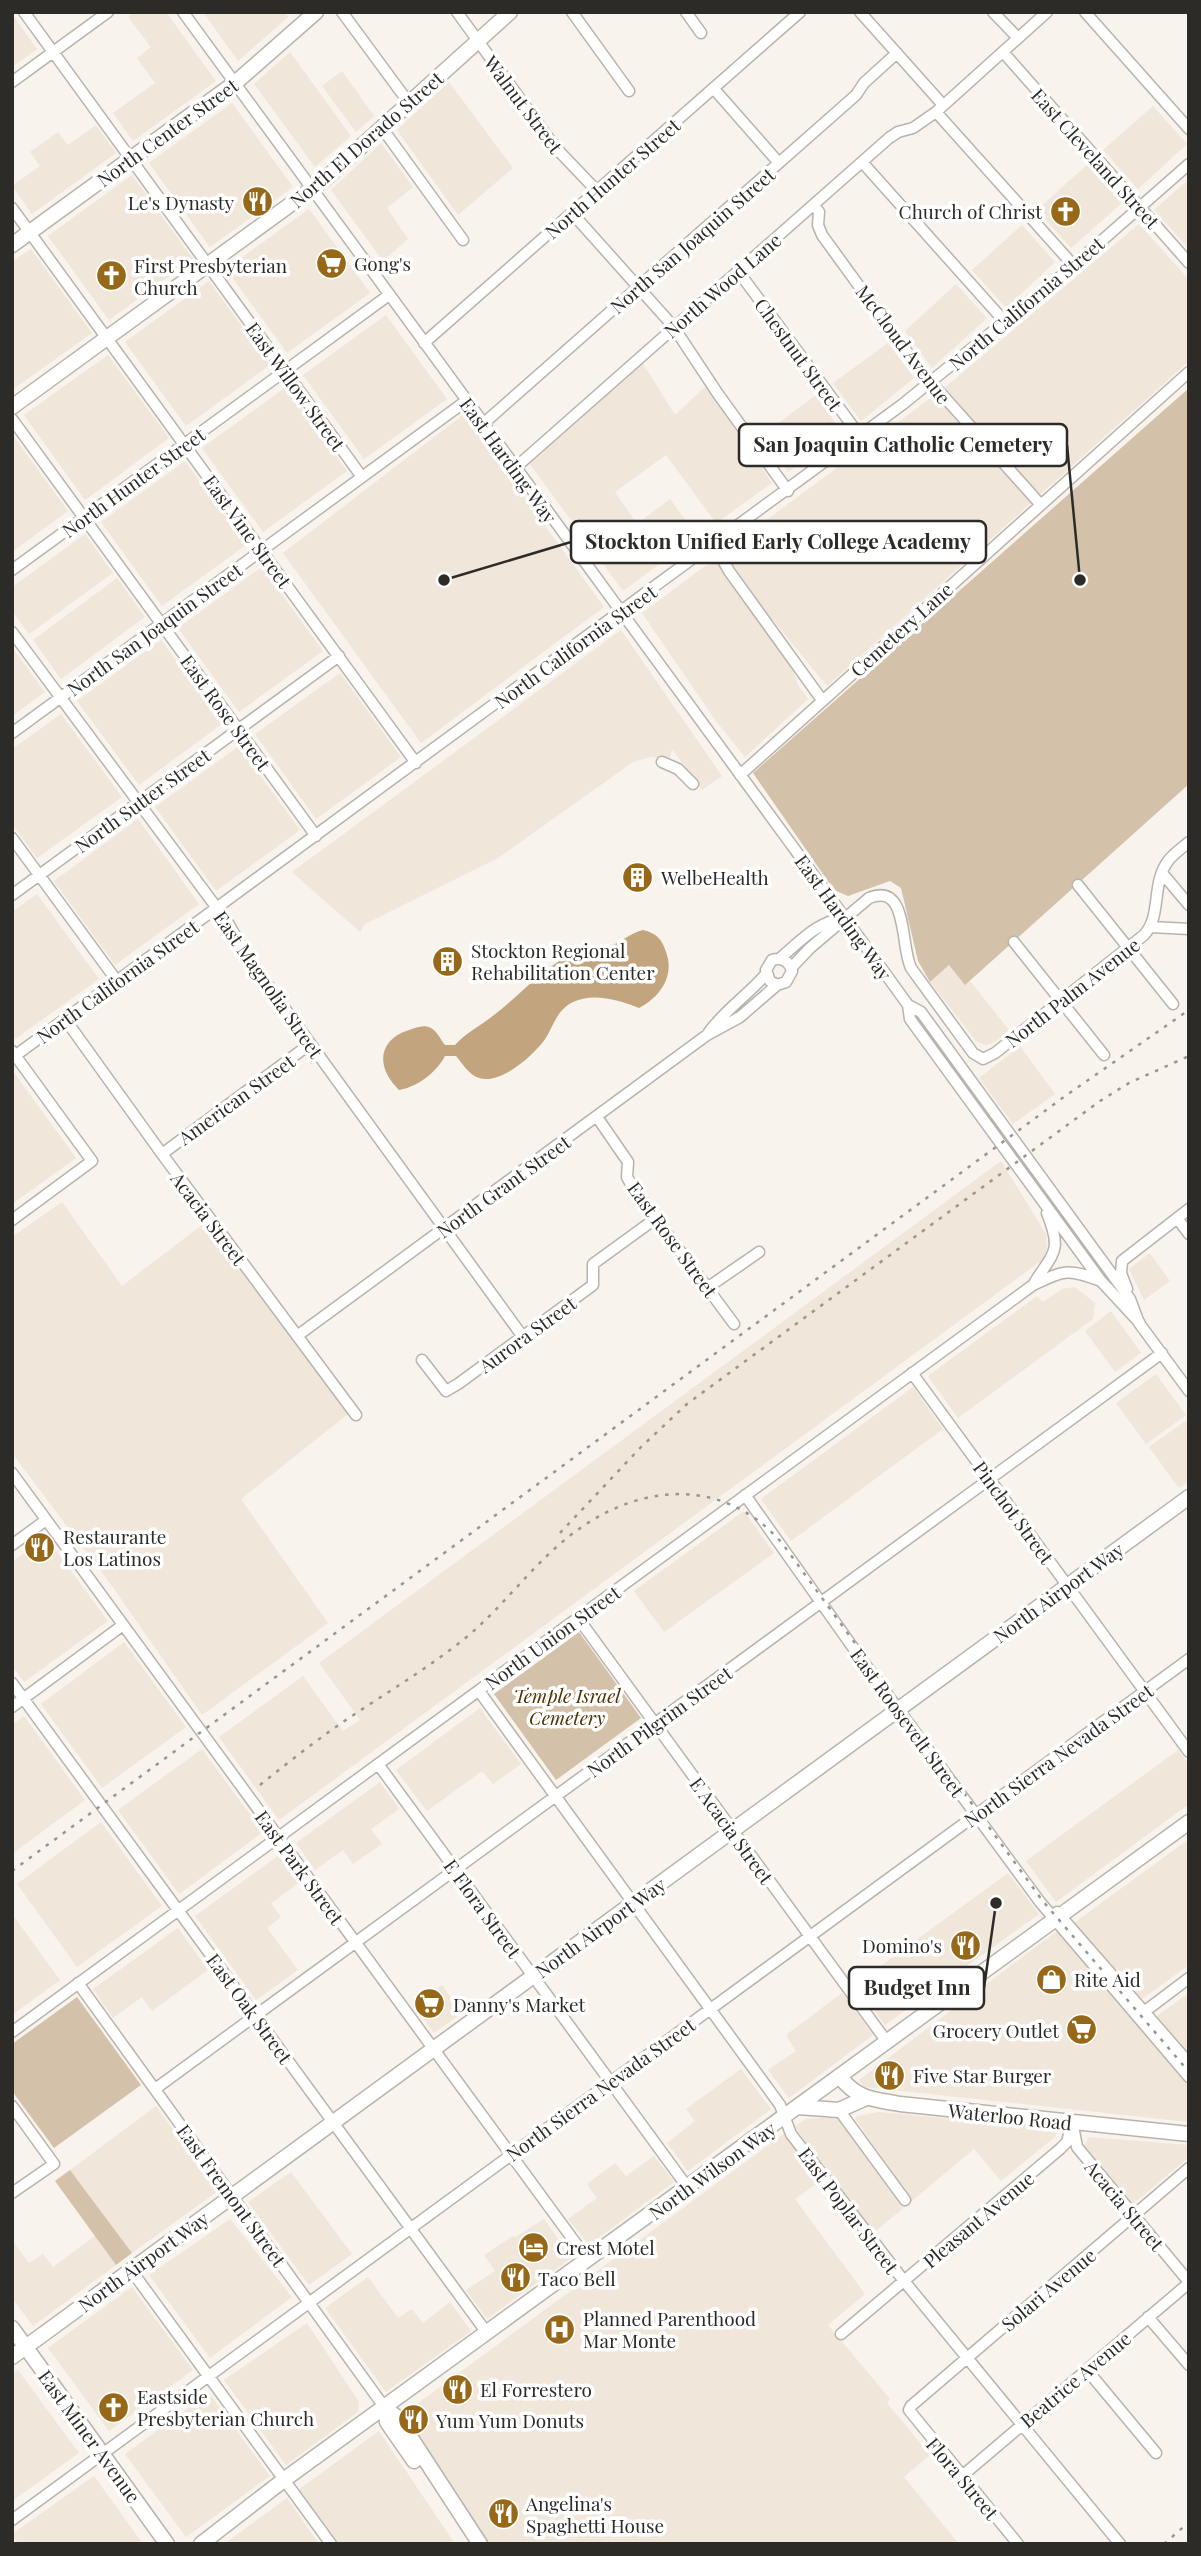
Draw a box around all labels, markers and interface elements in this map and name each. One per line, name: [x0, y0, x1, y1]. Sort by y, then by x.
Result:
street label: Walnut Street: [478, 49, 569, 158]
street label: North El Dorado Street: [284, 65, 449, 213]
street label: North Center Street: [91, 72, 243, 192]
street label: East Cleveland Street: [1026, 82, 1166, 234]
street label: North Hunter Street: [539, 112, 685, 244]
street label: North San Joaquin Street: [604, 161, 780, 319]
restaurant icon: Le's Dynasty: [240, 185, 274, 219]
place label: Le's Dynasty: [128, 189, 234, 215]
church icon: Church of Christ: [1048, 194, 1082, 228]
place label: Church of Christ: [899, 198, 1042, 224]
street label: North Wood Lane: [658, 227, 786, 343]
street label: North California Street: [943, 230, 1109, 376]
supermarket icon: Gong's: [314, 246, 348, 280]
place label: Gong's: [354, 250, 411, 276]
place label: First Presbyterian Church: [134, 252, 288, 300]
church icon: First Presbyterian Church: [94, 259, 128, 293]
street label: McCloud Avenue: [851, 279, 957, 409]
street label: Chestnut Street: [749, 292, 849, 416]
street label: East Willow Street: [240, 316, 352, 456]
street label: East Harding Way: [455, 392, 564, 528]
street label: North Hunter Street: [56, 421, 210, 543]
callout: San Joaquin Catholic Cemetery: [739, 424, 1067, 466]
text: San Joaquin Catholic Cemetery: [753, 429, 1053, 457]
street label: East Vine Street: [198, 469, 298, 593]
callout: Stockton Unified Early College Academy: [571, 521, 986, 563]
text: Stockton Unified Early College Academy: [585, 526, 971, 554]
street label: North San Joaquin Street: [61, 556, 247, 701]
street label: Cemetery Lane: [844, 576, 958, 682]
street label: North California Street: [489, 578, 662, 714]
street label: East Rose Street: [175, 649, 277, 775]
street label: North Sutter Street: [69, 742, 215, 858]
street label: East Harding Way: [790, 849, 899, 985]
building icon: WelbeHealth: [621, 860, 655, 894]
place label: WelbeHealth: [660, 864, 769, 890]
street label: East Magnolia Street: [208, 905, 330, 1063]
street label: North California Street: [31, 913, 204, 1049]
street label: North Palm Avenue: [999, 931, 1145, 1053]
place label: Stockton Regional Rehabilitation Center: [471, 937, 655, 985]
building icon: Stockton Regional Rehabilitation Center: [431, 944, 465, 978]
street label: American Street: [172, 1048, 300, 1151]
street label: North Grant Street: [431, 1128, 575, 1243]
street label: Acacia Street: [165, 1165, 253, 1270]
street label: East Rose Street: [622, 1176, 724, 1302]
street label: Aurora Street: [472, 1290, 581, 1379]
street label: Pinchot Street: [968, 1455, 1060, 1569]
place label: Restaurante Los Latinos: [63, 1523, 166, 1571]
restaurant icon: Restaurante Los Latinos: [23, 1530, 57, 1564]
street label: North Airport Way: [987, 1536, 1129, 1648]
street label: North Union Street: [479, 1579, 625, 1695]
street label: East Roosevelt Street: [845, 1642, 971, 1802]
street label: North Pilgrim Street: [581, 1659, 737, 1782]
street label: North Sierra Nevada Street: [958, 1677, 1158, 1833]
park label: Temple Israel Cemetery: [513, 1682, 621, 1730]
street label: E Acacia Street: [684, 1771, 780, 1889]
street label: East Park Street: [250, 1805, 350, 1930]
street label: E Flora Street: [438, 1853, 528, 1963]
street label: North Airport Way: [529, 1871, 671, 1983]
restaurant icon: Domino's: [948, 1928, 982, 1962]
place label: Domino's: [862, 1932, 942, 1958]
street label: East Oak Street: [201, 1948, 299, 2069]
shop icon: Rite Aid: [1034, 1962, 1068, 1996]
place label: Rite Aid: [1074, 1966, 1141, 1992]
callout: Budget Inn: [849, 1967, 984, 2009]
text: Budget Inn: [863, 1972, 971, 2000]
supermarket icon: Danny's Market: [413, 1987, 447, 2021]
place label: Danny's Market: [453, 1991, 586, 2017]
street label: North Sierra Nevada Street: [500, 2011, 700, 2167]
supermarket icon: Grocery Outlet: [1065, 2013, 1099, 2047]
place label: Grocery Outlet: [933, 2017, 1059, 2043]
restaurant icon: Five Star Burger: [873, 2058, 907, 2092]
place label: Five Star Burger: [913, 2062, 1052, 2088]
street label: Waterloo Road: [946, 2096, 1073, 2135]
street label: North Wilson Way: [643, 2115, 781, 2225]
street label: East Fremont Street: [172, 2119, 293, 2272]
street label: East Poplar Street: [793, 2142, 905, 2279]
street label: Acacia Street: [1079, 2154, 1171, 2256]
street label: Pleasant Avenue: [917, 2165, 1039, 2273]
street label: North Airport Way: [72, 2205, 214, 2317]
hotel icon: Crest Motel: [516, 2230, 550, 2264]
place label: Crest Motel: [556, 2234, 655, 2260]
street label: Solari Avenue: [995, 2242, 1101, 2336]
restaurant icon: Taco Bell: [498, 2261, 532, 2295]
place label: Taco Bell: [538, 2265, 616, 2291]
place label: Planned Parenthood Mar Monte: [583, 2305, 756, 2353]
hospital icon: Planned Parenthood Mar Monte: [543, 2312, 577, 2346]
street label: Beatrice Avenue: [1014, 2325, 1136, 2433]
street label: East Miner Avenue: [33, 2364, 147, 2508]
restaurant icon: El Forrestero: [440, 2372, 474, 2406]
place label: El Forrestero: [480, 2376, 592, 2402]
place label: Eastside Presbyterian Church: [137, 2383, 314, 2431]
church icon: Eastside Presbyterian Church: [97, 2390, 131, 2424]
restaurant icon: Yum Yum Donuts: [396, 2403, 430, 2437]
place label: Yum Yum Donuts: [435, 2407, 584, 2433]
street label: Flora Street: [921, 2431, 1005, 2525]
place label: Angelina's Spaghetti House: [525, 2490, 664, 2538]
restaurant icon: Angelina's Spaghetti House: [486, 2497, 520, 2531]

